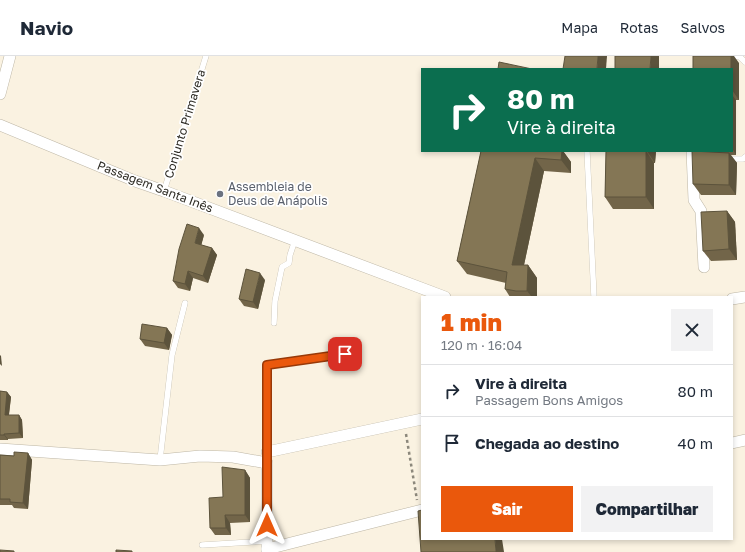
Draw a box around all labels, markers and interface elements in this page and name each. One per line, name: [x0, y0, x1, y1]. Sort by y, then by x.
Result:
text: Navio: [20, 16, 73, 39]
text: Mapa: [561, 19, 598, 36]
text: Rotas: [620, 19, 659, 36]
text: Salvos: [681, 19, 725, 36]
street label: Conjunto Primavera: [161, 68, 208, 180]
text: 80 m: [507, 82, 575, 115]
icon: right: [441, 84, 493, 136]
text: Vire à direita: [507, 116, 616, 138]
street label: Passagem Santa Inês: [95, 158, 215, 216]
place label: Assembleia de Deus de Anápolis: [228, 179, 328, 208]
marker: Assembleia de Deus de Anápolis: [215, 189, 225, 199]
text: 1 min: [441, 307, 502, 336]
button: close: [671, 309, 713, 351]
pin: [328, 337, 362, 371]
text: 120 m · 16:04: [441, 337, 522, 353]
icon: arrive: [334, 343, 356, 365]
text: Vire à direita: [475, 374, 567, 392]
icon: right: [441, 380, 463, 402]
text: 80 m: [678, 382, 713, 400]
text: Passagem Bons Amigos: [475, 392, 623, 408]
icon: arrive: [441, 432, 463, 454]
text: Chegada ao destino: [475, 434, 619, 452]
text: 40 m: [678, 434, 713, 452]
button: Sair: [441, 486, 573, 532]
button: Compartilhar: [581, 486, 713, 532]
position arrow: [246, 504, 288, 546]

